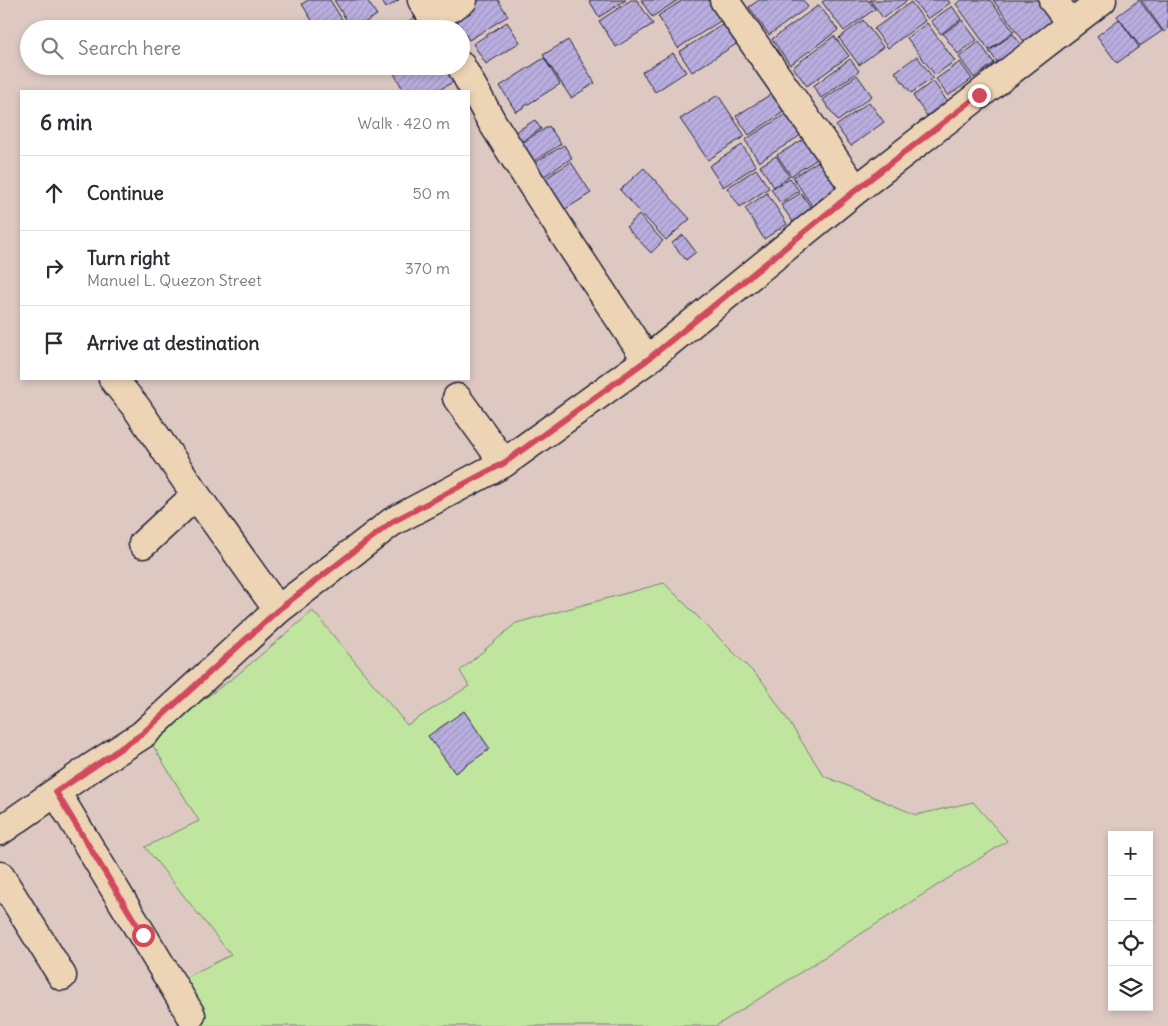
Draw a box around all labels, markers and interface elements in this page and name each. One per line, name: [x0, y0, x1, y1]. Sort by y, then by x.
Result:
search box: [20, 20, 470, 75]
icon: search: [38, 34, 66, 62]
text: Search here: [78, 36, 181, 60]
route end: [968, 84, 991, 107]
text: 6 min: [40, 109, 92, 136]
text: Walk · 420 m: [358, 113, 450, 133]
icon: ahead: [40, 179, 68, 207]
text: Continue: [87, 181, 164, 205]
text: 50 m: [412, 183, 450, 203]
text: Turn right: [87, 246, 170, 270]
icon: right: [40, 254, 68, 282]
text: 370 m: [405, 258, 450, 278]
text: Manuel L. Quezon Street: [87, 270, 262, 290]
icon: arrive: [40, 329, 68, 357]
text: Arrive at destination: [87, 331, 260, 355]
map controls: [1108, 831, 1153, 1011]
button: +: [1108, 831, 1153, 876]
button: −: [1108, 876, 1153, 921]
button: locate: [1108, 921, 1153, 966]
route start: [132, 924, 155, 947]
button: layers: [1108, 966, 1153, 1011]

